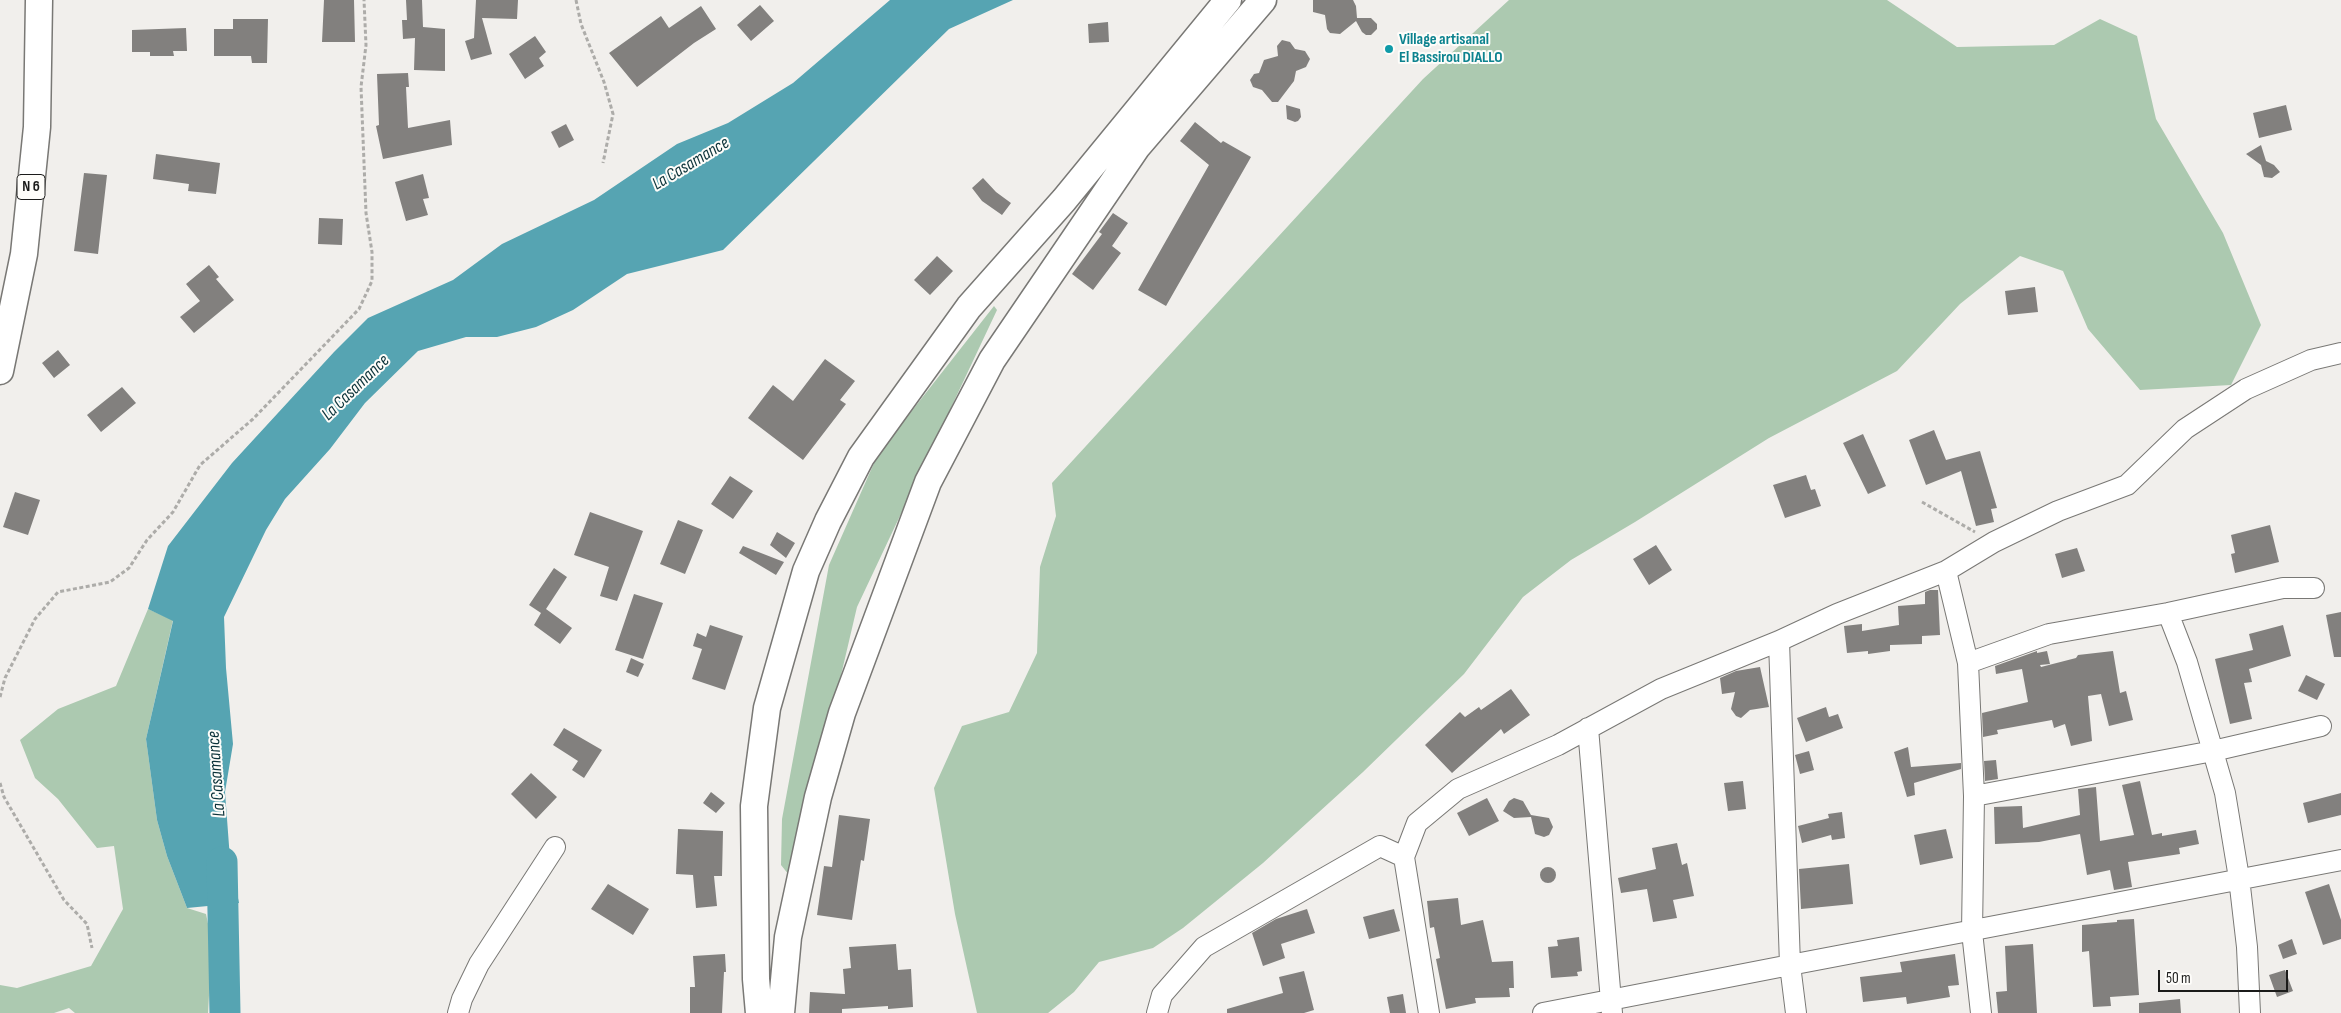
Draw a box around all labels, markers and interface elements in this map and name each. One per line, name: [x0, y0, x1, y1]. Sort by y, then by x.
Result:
place label: Village artisanal El Bassirou DIALLO: [1399, 30, 1503, 68]
marker: Village artisanal El Bassirou DIALLO: [1383, 43, 1395, 55]
water label: La Casamance: [649, 133, 733, 195]
road number: N 6: [17, 174, 45, 200]
water label: La Casamance: [318, 350, 394, 426]
water label: La Casamance: [203, 730, 231, 818]
scale bar: [2161, 960, 2291, 992]
text: 50 m: [2166, 969, 2191, 988]

